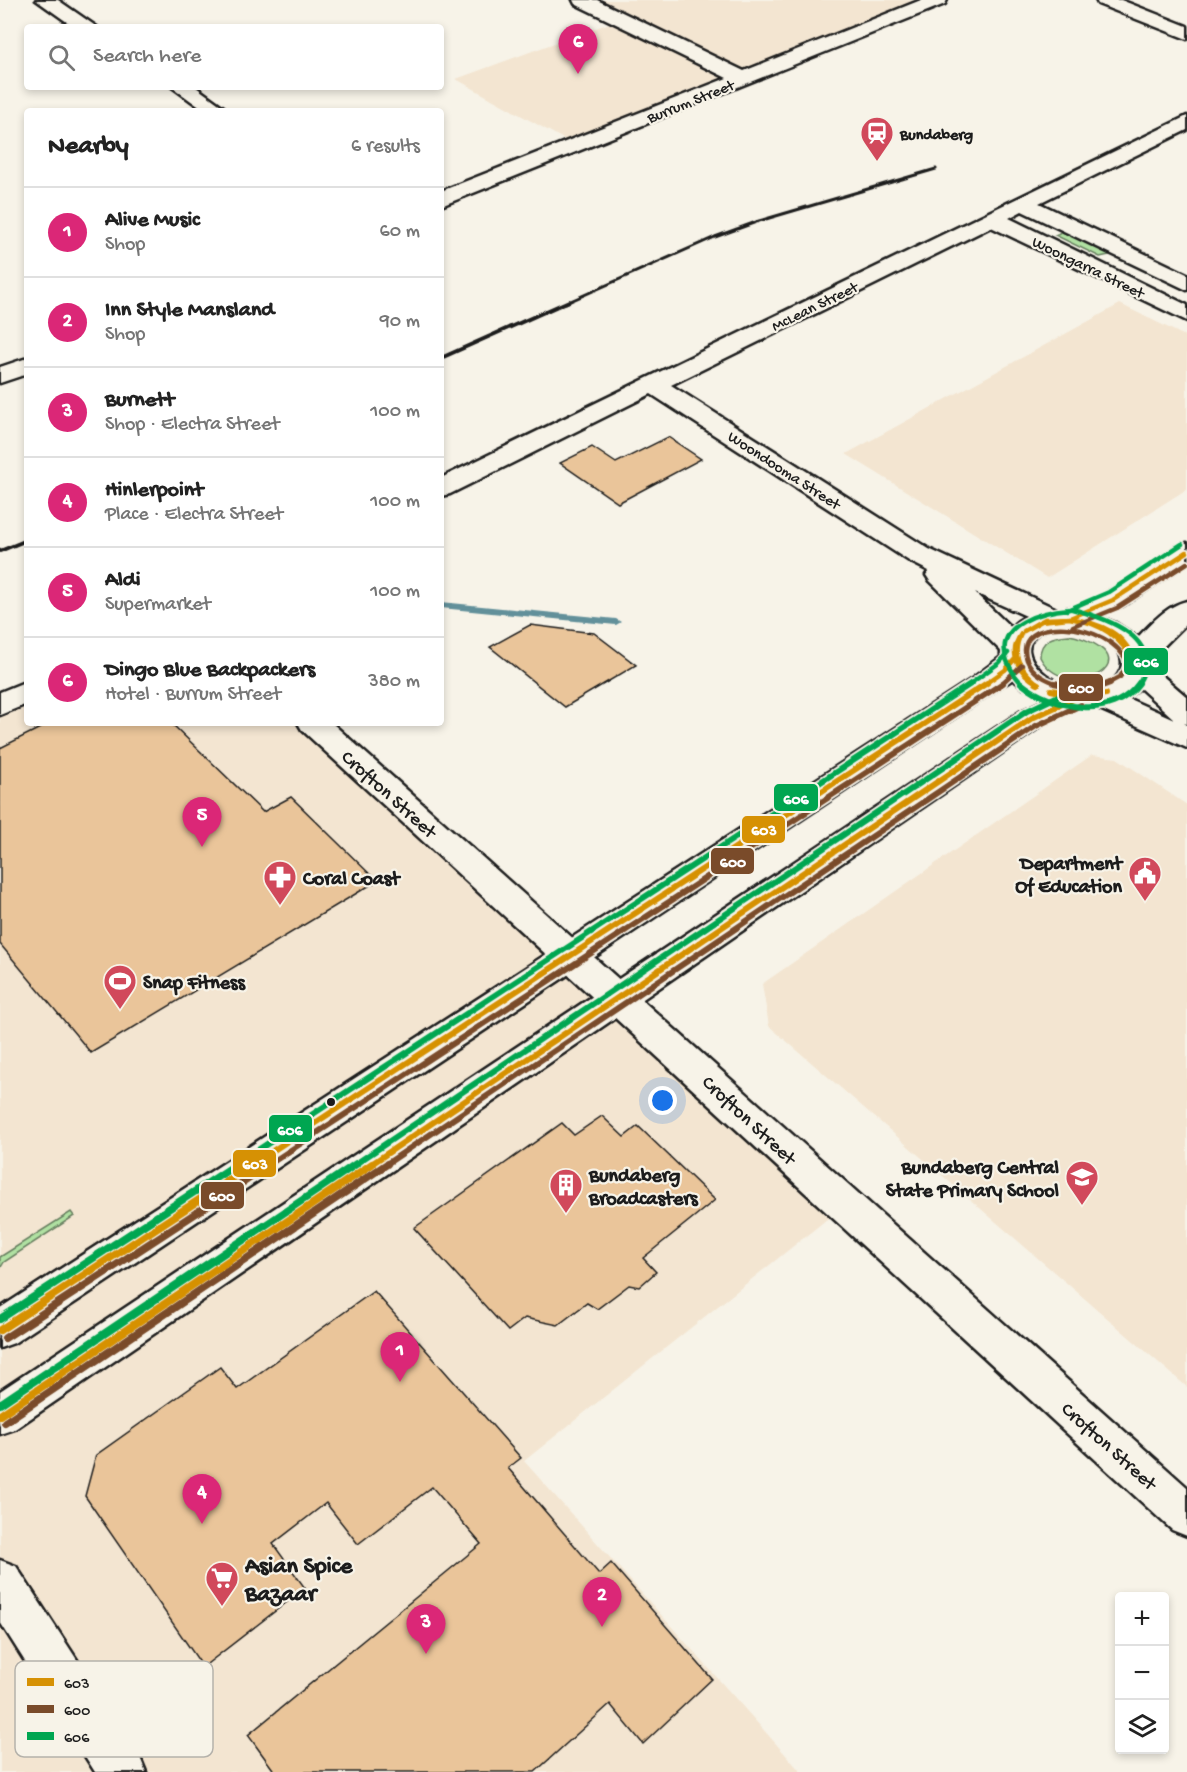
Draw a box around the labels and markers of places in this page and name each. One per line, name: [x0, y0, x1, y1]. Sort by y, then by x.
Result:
pin: 6: [558, 25, 598, 74]
station icon: Bundaberg: [859, 115, 895, 162]
place label: Bundaberg: [899, 127, 973, 146]
pin: 5: [182, 798, 222, 847]
place label: Department Of Education: [1015, 854, 1124, 900]
public building icon: Department Of Education: [1127, 855, 1163, 902]
pharmacy icon: Coral Coast: [262, 859, 298, 906]
place label: Coral Coast: [302, 869, 401, 892]
sports icon: Snap Fitness: [102, 963, 138, 1010]
place label: Snap Fitness: [143, 973, 246, 996]
unlabelled marker: [325, 1096, 337, 1108]
place label: Bundaberg Central State Primary School: [886, 1158, 1060, 1204]
school or university icon: Bundaberg Central State Primary School: [1064, 1159, 1100, 1206]
place label: Bundaberg Broadcasters: [588, 1166, 699, 1212]
building icon: Bundaberg Broadcasters: [548, 1167, 584, 1214]
pin: 1: [380, 1332, 420, 1382]
pin: 4: [182, 1474, 222, 1524]
place label: Asian Spice Bazaar: [244, 1553, 354, 1610]
supermarket icon: Asian Spice Bazaar: [204, 1560, 240, 1607]
pin: 2: [582, 1578, 622, 1627]
pin: 3: [406, 1604, 446, 1654]

